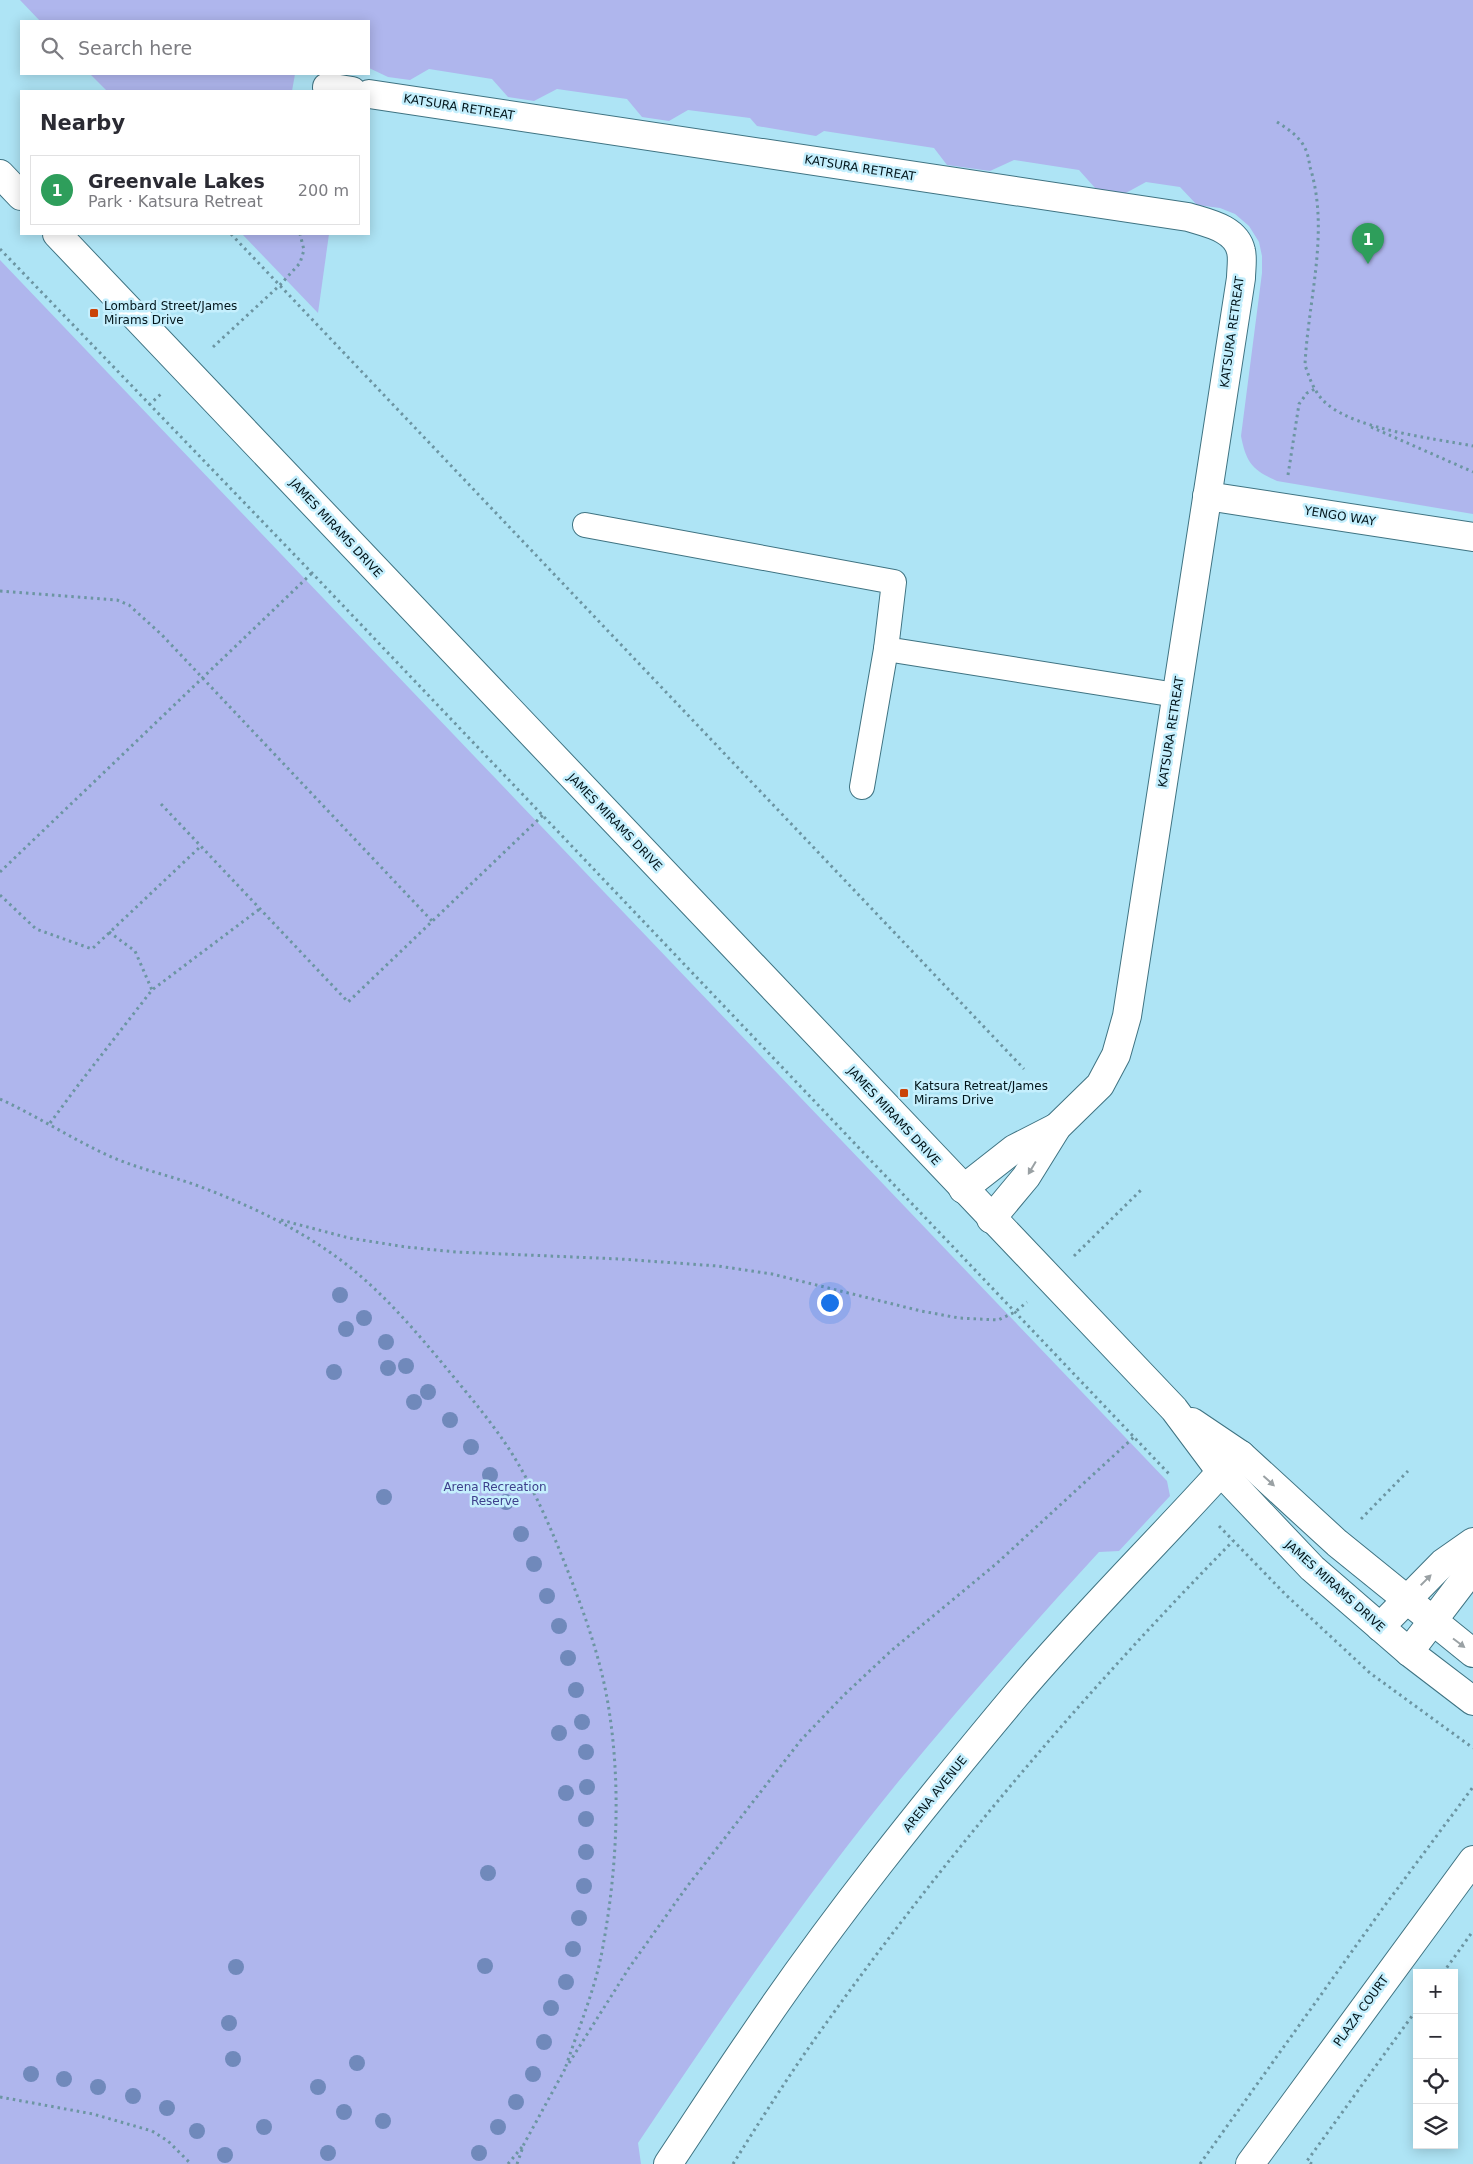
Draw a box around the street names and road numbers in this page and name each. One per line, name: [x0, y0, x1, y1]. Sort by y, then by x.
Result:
street label: KATSURA RETREAT: [402, 91, 516, 123]
street label: KATSURA RETREAT: [803, 152, 917, 184]
street label: KATSURA RETREAT: [1217, 275, 1247, 389]
street label: JAMES MIRAMS DRIVE: [286, 475, 385, 580]
street label: YENGO WAY: [1302, 503, 1377, 529]
street label: KATSURA RETREAT: [1155, 675, 1187, 789]
street label: JAMES MIRAMS DRIVE: [564, 770, 665, 873]
street label: JAMES MIRAMS DRIVE: [844, 1063, 943, 1168]
street label: JAMES MIRAMS DRIVE: [1281, 1537, 1388, 1635]
street label: ARENA AVENUE: [900, 1753, 970, 1835]
street label: PLAZA COURT: [1331, 1972, 1392, 2049]

